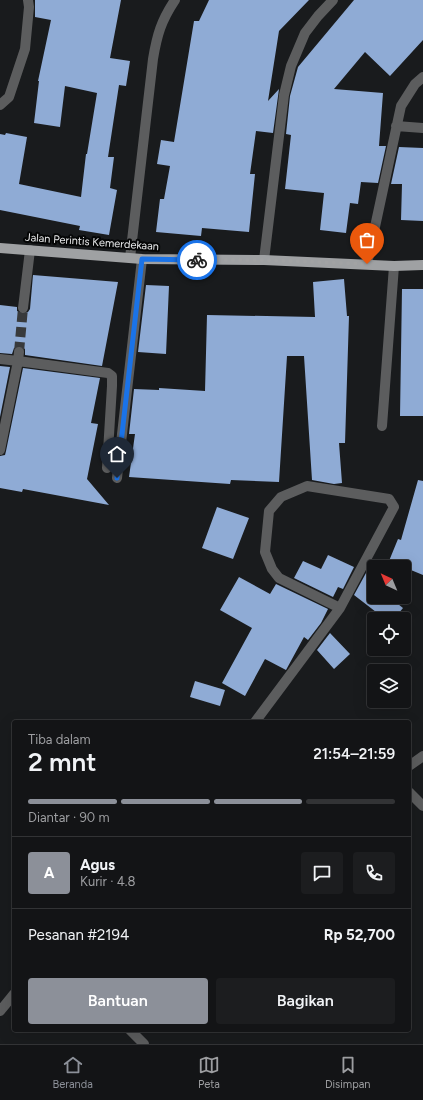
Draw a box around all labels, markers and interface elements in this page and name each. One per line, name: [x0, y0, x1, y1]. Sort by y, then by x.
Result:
pin: [350, 223, 384, 264]
icon: bag: [356, 229, 378, 251]
street label: Jalan Perintis Kemerdekaan: [25, 231, 159, 253]
courier: [177, 240, 217, 280]
icon: bike: [186, 249, 208, 271]
pin: [100, 437, 134, 478]
icon: home: [106, 443, 128, 465]
north arrow: [367, 560, 411, 604]
map controls: [367, 560, 411, 708]
button: locate: [367, 612, 411, 656]
button: layers: [367, 664, 411, 708]
text: Tiba dalam: [28, 732, 90, 747]
text: 21:54–21:59: [313, 745, 395, 763]
text: 2 mnt: [28, 746, 96, 778]
text: Diantar · 90 m: [28, 810, 109, 825]
button: chat: [301, 852, 343, 894]
button: phone: [353, 852, 395, 894]
text: Agus: [80, 856, 115, 874]
text: A: [44, 864, 54, 882]
text: Kurir · 4.8: [80, 874, 135, 889]
text: Pesanan #2194: [28, 926, 129, 944]
text: Rp 52,700: [324, 926, 395, 944]
button: Bantuan: [28, 978, 208, 1024]
button: Bagikan: [216, 978, 395, 1024]
tab: Beranda: [53, 1054, 93, 1091]
tab: Peta: [198, 1054, 220, 1091]
tab: Disimpan: [325, 1054, 370, 1091]

